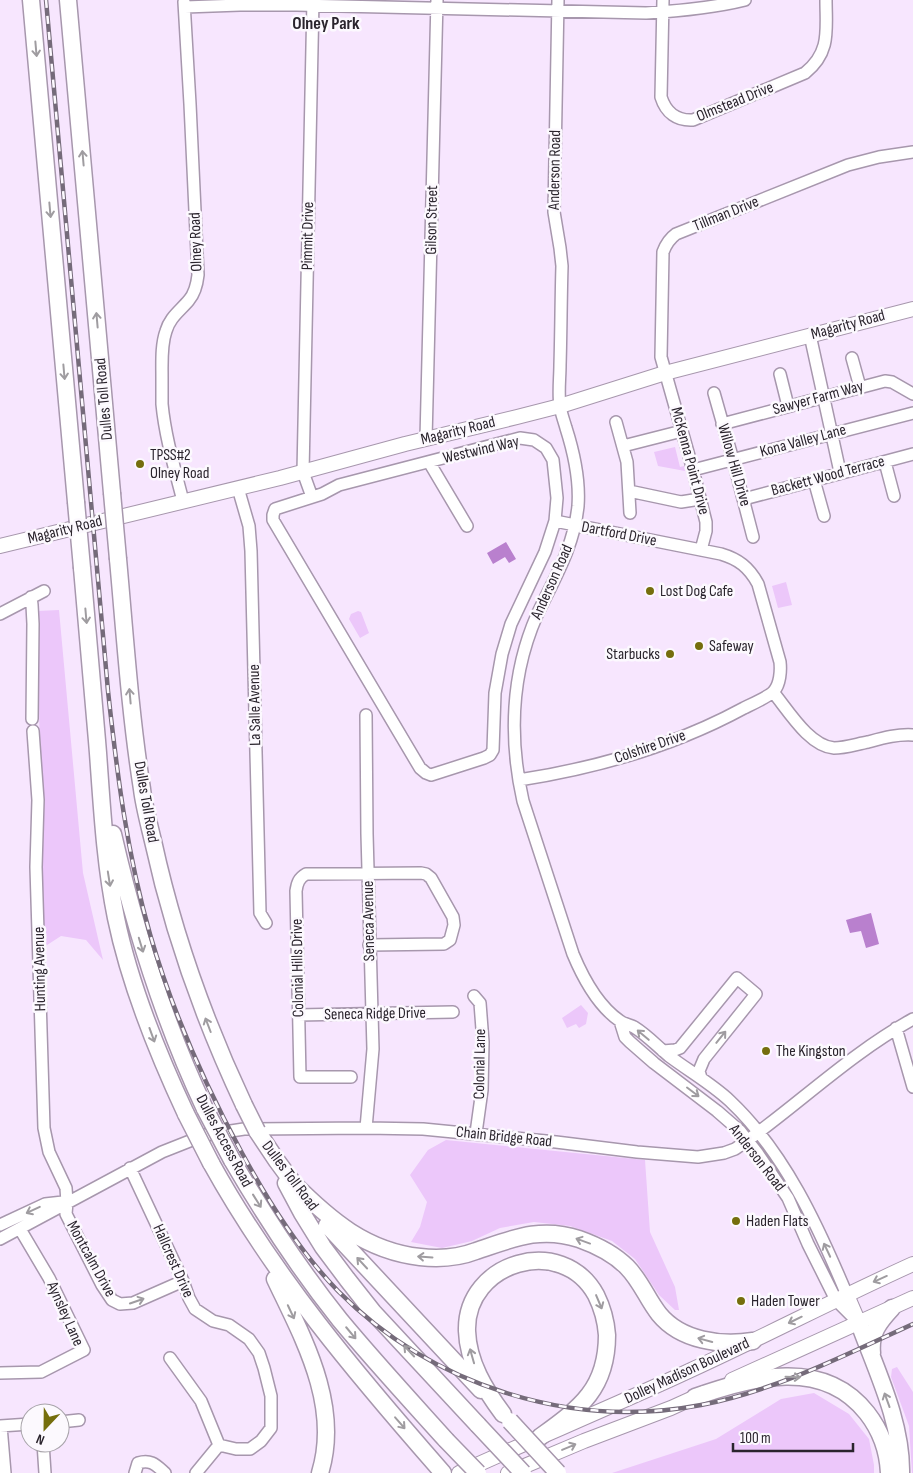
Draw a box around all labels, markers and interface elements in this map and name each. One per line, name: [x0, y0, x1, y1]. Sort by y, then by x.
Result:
district label: Olney Park: [292, 13, 360, 34]
one-way arrow: [31, 40, 41, 56]
street label: Olmstead Drive: [694, 78, 776, 126]
street label: Anderson Road: [545, 130, 565, 211]
one-way arrow: [78, 150, 87, 166]
street label: Gilson Street: [422, 185, 442, 255]
street label: Tillman Drive: [690, 192, 762, 236]
one-way arrow: [46, 202, 55, 218]
street label: Pimmit Drive: [298, 202, 318, 270]
street label: Olney Road: [185, 212, 207, 272]
street label: Magarity Road: [809, 306, 887, 344]
one-way arrow: [92, 312, 102, 328]
street label: Dulles Toll Road: [91, 357, 117, 441]
one-way arrow: [60, 364, 69, 380]
street label: Sawyer Farm Way: [771, 377, 865, 419]
street label: McKenna Point Drive: [667, 405, 713, 517]
street label: Magarity Road: [419, 413, 497, 449]
street label: Kona Valley Lane: [758, 420, 848, 462]
street label: Willow Hill Drive: [713, 422, 755, 508]
street label: Westwind Way: [441, 432, 521, 468]
place label: TPSS#2 Olney Road: [150, 446, 209, 483]
street label: Backett Wood Terrace: [769, 452, 887, 500]
marker: TPSS#2 Olney Road: [134, 458, 146, 470]
street label: Magarity Road: [26, 512, 104, 548]
street label: Dartford Drive: [580, 517, 658, 551]
street label: Anderson Road: [527, 542, 577, 623]
place label: Lost Dog Cafe: [660, 582, 733, 601]
marker: Lost Dog Cafe: [644, 585, 656, 597]
one-way arrow: [81, 608, 91, 624]
place label: Safeway: [709, 637, 754, 656]
marker: Safeway: [693, 640, 705, 652]
place label: Starbucks: [606, 645, 660, 664]
marker: Starbucks: [664, 648, 676, 660]
street label: La Salle Avenue: [245, 664, 265, 746]
one-way arrow: [125, 688, 135, 704]
street label: Colshire Drive: [612, 726, 688, 768]
street label: Dulles Toll Road: [129, 760, 163, 844]
one-way arrow: [105, 871, 115, 887]
street label: Seneca Avenue: [359, 881, 379, 961]
street label: Colonial Hills Drive: [288, 919, 308, 1017]
street label: Hunting Avenue: [30, 927, 50, 1011]
one-way arrow: [137, 936, 147, 952]
street label: Seneca Ridge Drive: [324, 1004, 426, 1024]
one-way arrow: [203, 1018, 213, 1033]
one-way arrow: [148, 1027, 157, 1043]
street label: Colonial Lane: [470, 1028, 490, 1100]
one-way arrow: [637, 1029, 650, 1040]
one-way arrow: [715, 1031, 726, 1044]
place label: The Kingston: [776, 1042, 846, 1061]
marker: The Kingston: [760, 1045, 772, 1057]
one-way arrow: [686, 1087, 699, 1098]
street label: Dulles Access Road: [192, 1092, 256, 1190]
street label: Anderson Road: [724, 1120, 789, 1195]
street label: Chain Bridge Road: [455, 1123, 553, 1151]
street label: Dulles Toll Road: [258, 1137, 322, 1215]
one-way arrow: [252, 1194, 262, 1208]
one-way arrow: [25, 1205, 40, 1215]
place label: Haden Flats: [746, 1212, 809, 1231]
marker: Haden Flats: [730, 1215, 742, 1227]
street label: Montcalm Drive: [62, 1218, 120, 1300]
street label: Hallcrest Drive: [148, 1221, 198, 1301]
one-way arrow: [575, 1235, 591, 1245]
one-way arrow: [821, 1243, 831, 1258]
one-way arrow: [417, 1252, 433, 1262]
one-way arrow: [356, 1257, 368, 1269]
one-way arrow: [873, 1275, 888, 1285]
street label: Aynsley Lane: [42, 1278, 88, 1349]
place label: Haden Tower: [751, 1292, 820, 1311]
one-way arrow: [594, 1294, 604, 1309]
marker: Haden Tower: [735, 1295, 747, 1307]
one-way arrow: [128, 1296, 144, 1305]
one-way arrow: [286, 1304, 296, 1319]
one-way arrow: [787, 1315, 802, 1325]
one-way arrow: [346, 1327, 357, 1340]
street label: Dolley Madison Boulevard: [622, 1334, 752, 1408]
one-way arrow: [697, 1335, 713, 1344]
one-way arrow: [403, 1345, 415, 1357]
one-way arrow: [466, 1348, 476, 1364]
one-way arrow: [784, 1372, 801, 1382]
one-way arrow: [882, 1392, 891, 1408]
north arrow: [20, 1403, 70, 1453]
one-way arrow: [394, 1417, 405, 1430]
scale bar: [733, 1420, 853, 1452]
text: 100 m: [740, 1429, 771, 1448]
text: N: [34, 1430, 47, 1449]
one-way arrow: [561, 1442, 576, 1451]

